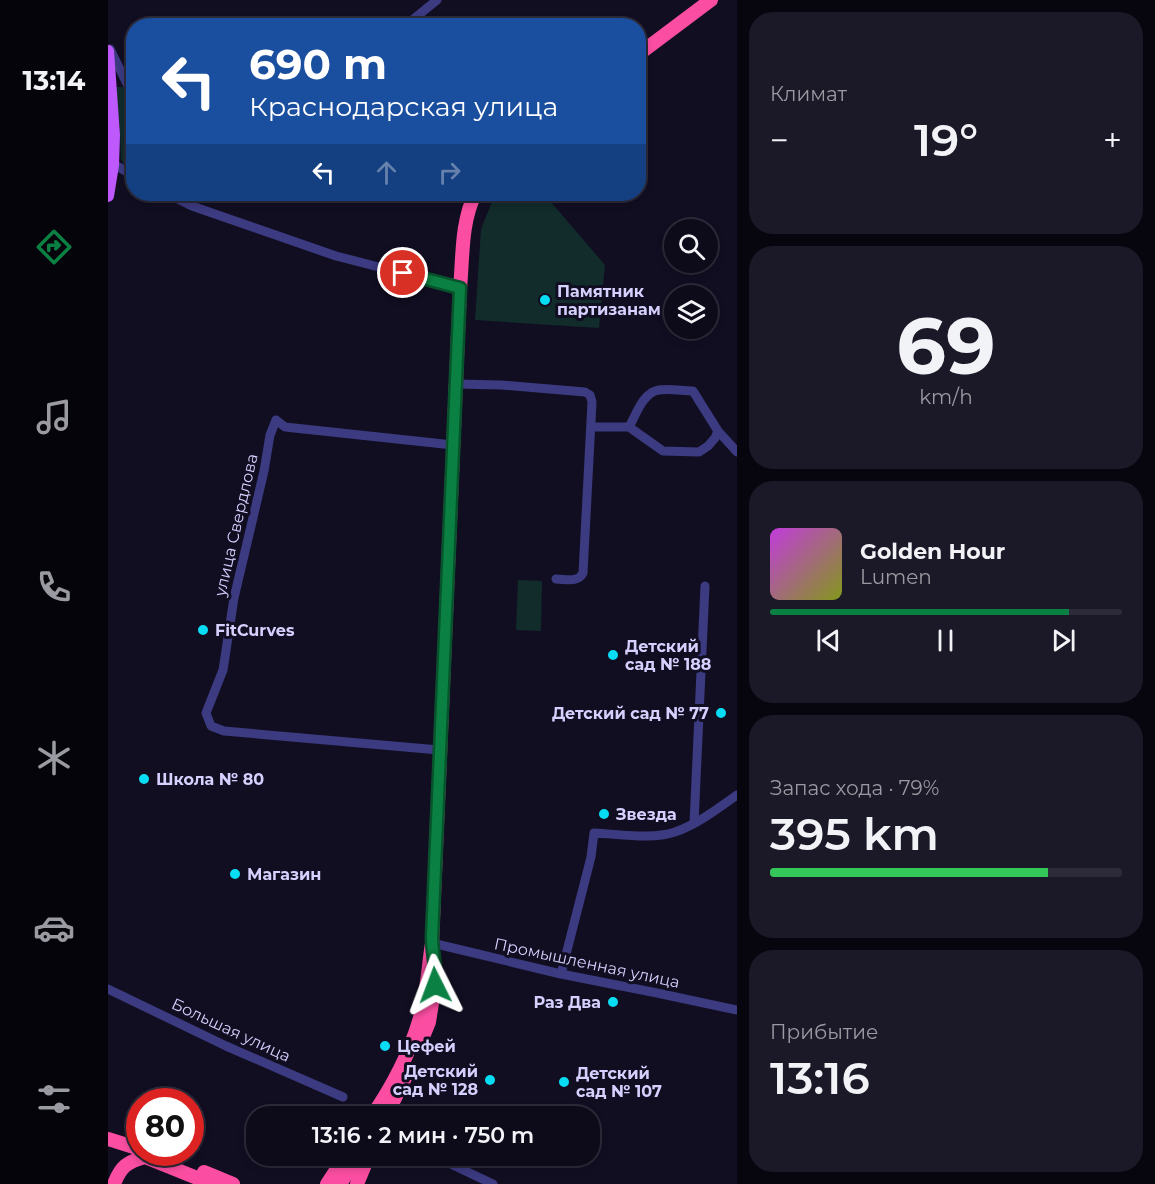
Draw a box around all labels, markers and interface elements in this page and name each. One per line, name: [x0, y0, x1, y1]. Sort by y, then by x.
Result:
text: 690 m: [249, 38, 387, 90]
icon: left: [150, 42, 228, 120]
text: 13:14: [23, 64, 85, 97]
text: Климат: [770, 82, 847, 106]
text: Краснодарская улица: [249, 90, 558, 123]
text: 19°: [914, 112, 978, 167]
text: −: [770, 120, 789, 160]
text: +: [1103, 120, 1122, 160]
icon: left: [307, 156, 340, 189]
icon: ahead: [370, 156, 403, 189]
icon: right: [433, 156, 466, 189]
map controls: [664, 219, 718, 339]
button: search: [664, 219, 718, 273]
icon: directions: [33, 226, 75, 268]
pin: [377, 247, 428, 298]
icon: arrive: [386, 256, 419, 289]
place label: Памятник партизанам: [557, 282, 661, 319]
button: layers: [664, 285, 718, 339]
marker: Памятник партизанам: [538, 293, 552, 307]
text: 69: [896, 298, 996, 394]
text: km/h: [919, 385, 973, 409]
icon: music: [33, 396, 75, 438]
street label: улица Свердлова: [210, 452, 262, 599]
text: Golden Hour: [860, 538, 1005, 565]
text: Lumen: [860, 565, 932, 589]
icon: phone: [33, 566, 75, 608]
place label: FitCurves: [215, 621, 295, 640]
marker: FitCurves: [196, 623, 210, 637]
icon: previous: [812, 624, 845, 657]
icon: pause: [929, 624, 962, 657]
icon: next: [1047, 624, 1080, 657]
place label: Детский сад № 188: [625, 637, 711, 674]
marker: Детский сад № 188: [606, 648, 620, 662]
place label: Детский сад № 77: [552, 704, 709, 723]
marker: Детский сад № 77: [714, 706, 728, 720]
icon: climate: [33, 737, 75, 779]
place label: Школа № 80: [156, 770, 264, 789]
marker: Школа № 80: [137, 772, 151, 786]
text: Запас хода · 79%: [770, 776, 939, 800]
place label: Звезда: [615, 805, 677, 824]
text: 395 km: [770, 806, 939, 861]
marker: Звезда: [597, 807, 611, 821]
place label: Магазин: [247, 865, 321, 884]
marker: Магазин: [228, 867, 242, 881]
icon: car: [33, 907, 75, 949]
street label: Промышленная улица: [493, 934, 681, 992]
position arrow: [403, 953, 467, 1017]
place label: Раз Два: [534, 993, 601, 1012]
street label: Большая улица: [169, 994, 293, 1066]
marker: Раз Два: [606, 995, 620, 1009]
text: Прибытие: [770, 1020, 878, 1044]
place label: Цефей: [397, 1037, 456, 1056]
marker: Цефей: [378, 1039, 392, 1053]
text: 13:16: [770, 1050, 870, 1105]
place label: Детский сад № 128: [393, 1062, 478, 1099]
place label: Детский сад № 107: [576, 1064, 662, 1101]
marker: Детский сад № 128: [483, 1073, 497, 1087]
marker: Детский сад № 107: [557, 1075, 571, 1089]
icon: filters: [33, 1078, 75, 1120]
speed limit sign: 80: [126, 1088, 204, 1166]
text: 13:16 · 2 мин · 750 m: [312, 1122, 534, 1149]

